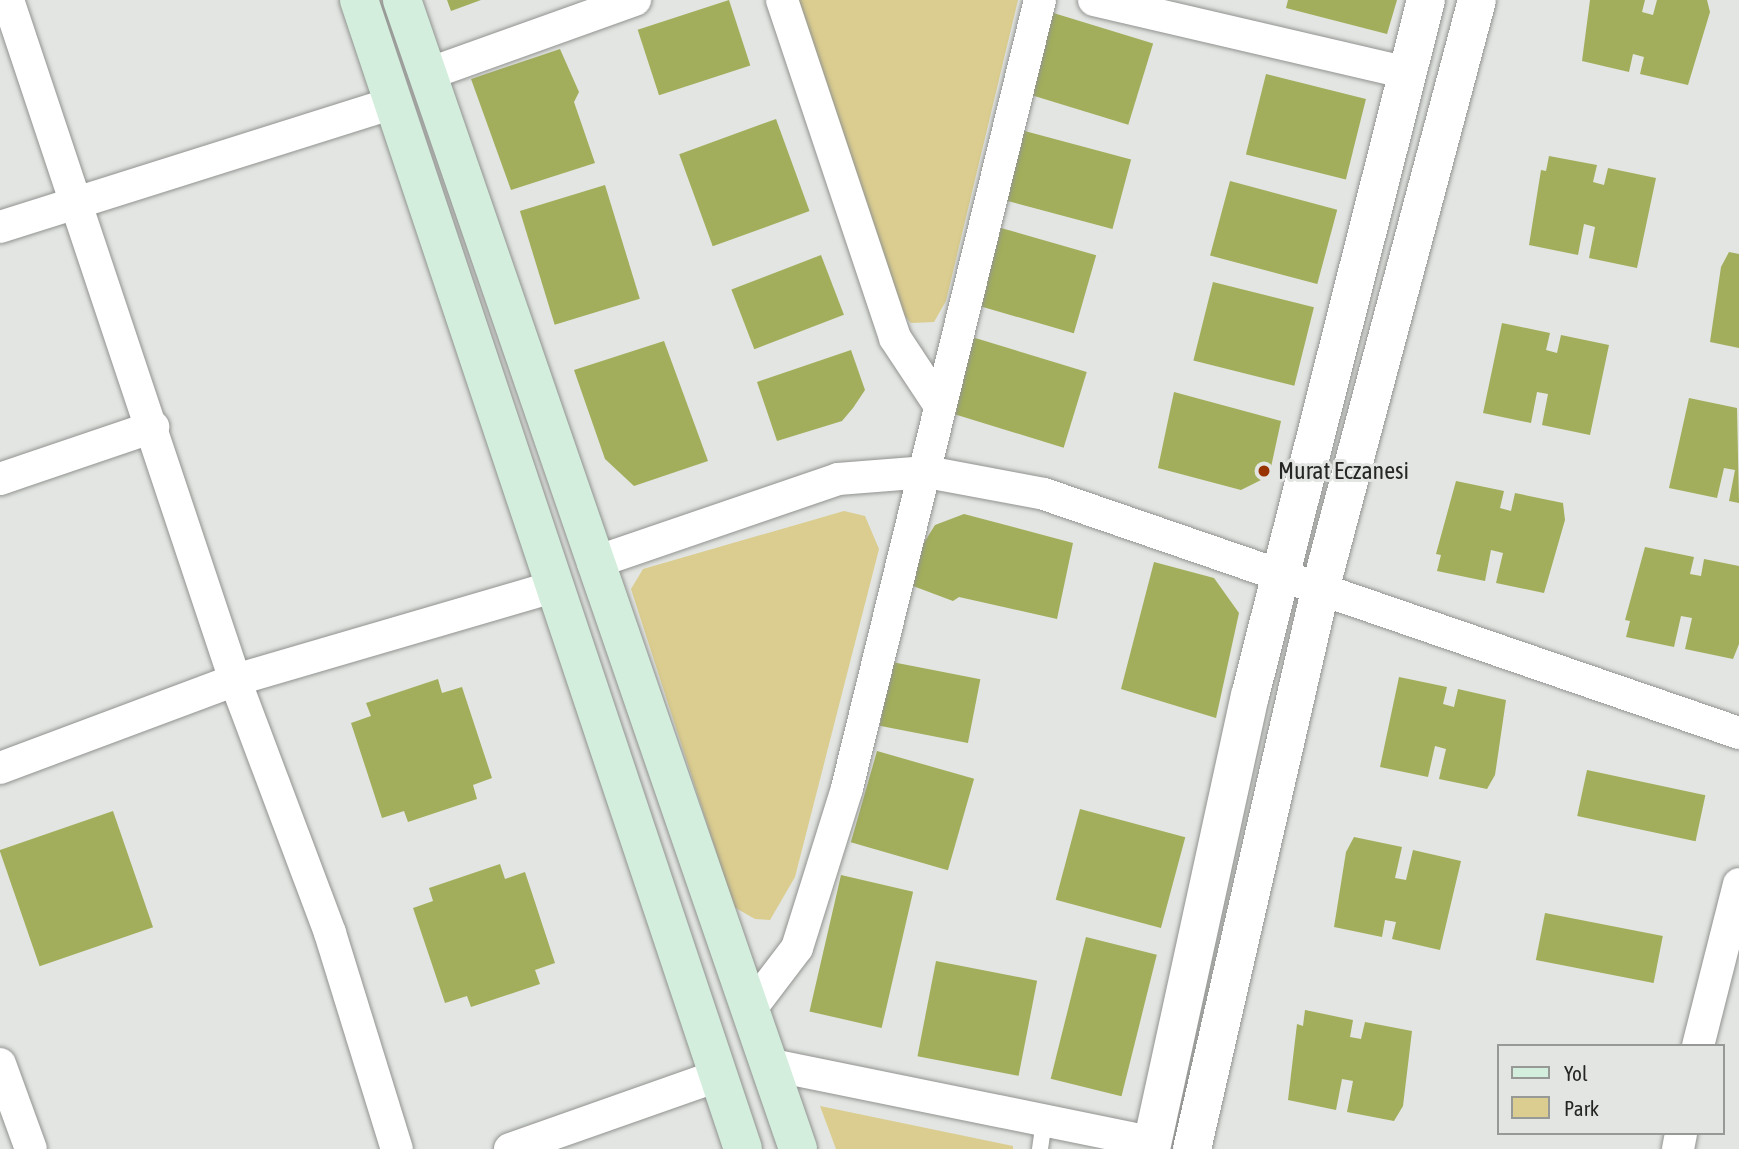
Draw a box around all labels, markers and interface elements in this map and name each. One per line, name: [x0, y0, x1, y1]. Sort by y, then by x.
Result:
place label: Murat Eczanesi: [1278, 457, 1409, 485]
marker: Murat Eczanesi: [1256, 463, 1272, 479]
legend: [1498, 1044, 1725, 1135]
text: Yol: [1564, 1061, 1588, 1085]
text: Park: [1564, 1096, 1599, 1120]

